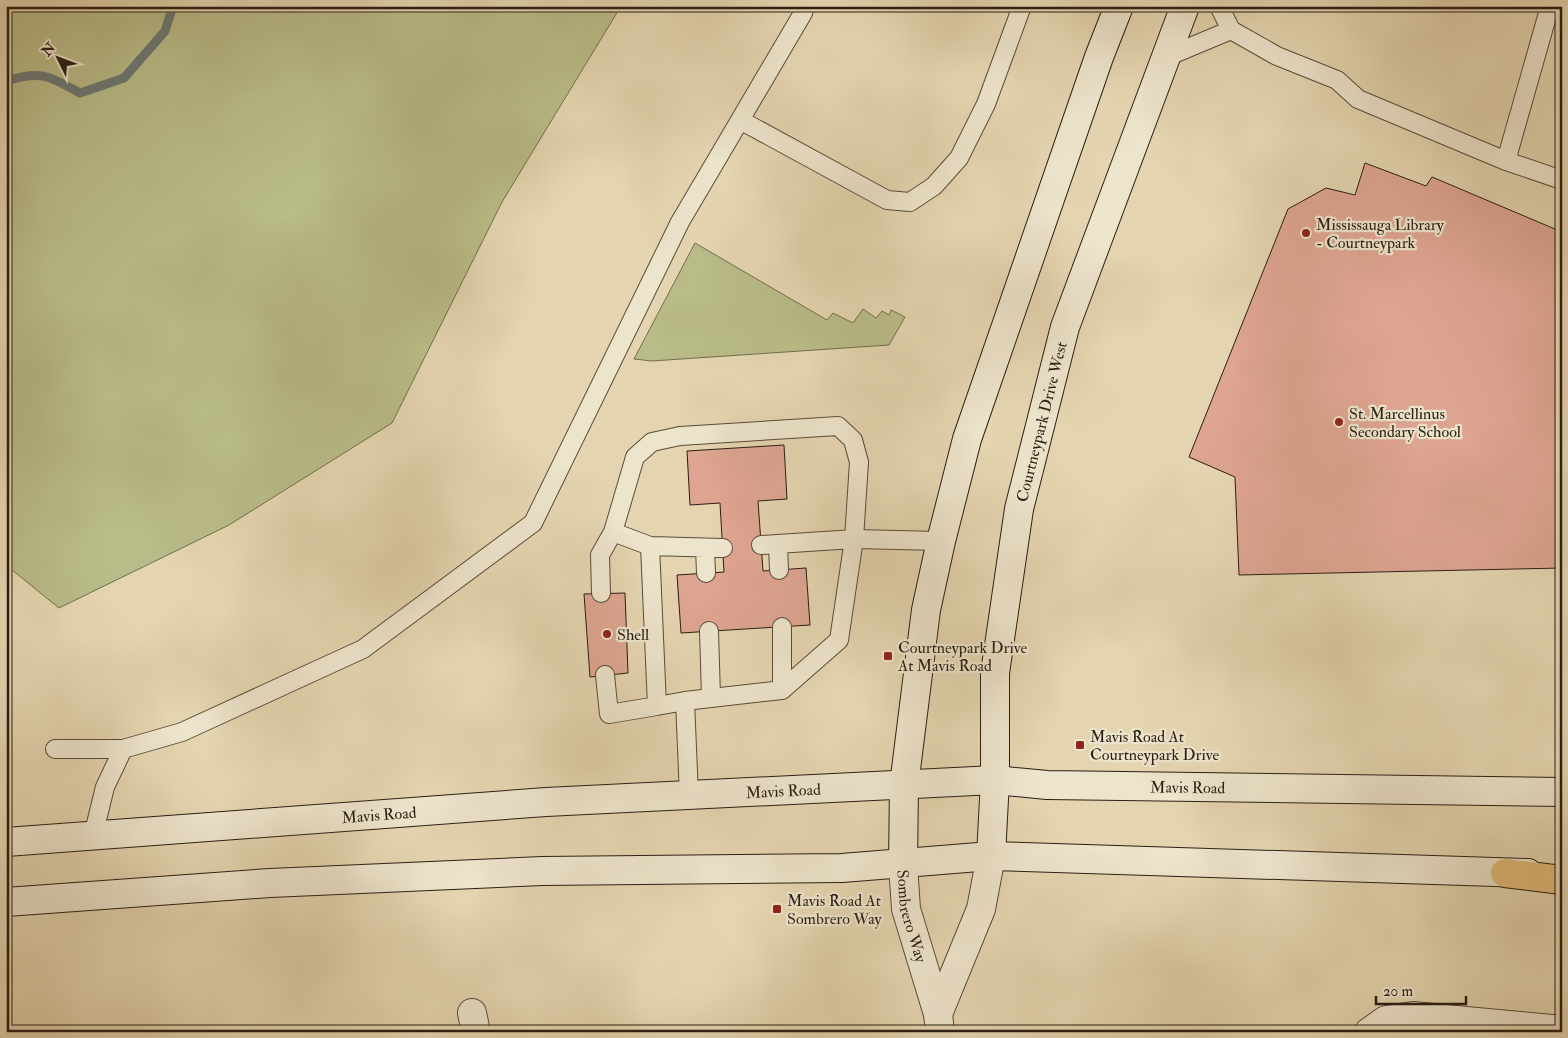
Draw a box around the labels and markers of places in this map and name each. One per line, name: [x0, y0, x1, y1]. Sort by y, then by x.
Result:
place label: Mississauga Library - Courtneypark: [1316, 215, 1445, 254]
marker: Mississauga Library - Courtneypark: [1300, 227, 1312, 239]
place label: St. Marcellinus Secondary School: [1349, 404, 1461, 442]
marker: St. Marcellinus Secondary School: [1333, 416, 1345, 428]
place label: Shell: [617, 625, 649, 645]
marker: Shell: [601, 628, 613, 640]
place label: Courtneypark Drive At Mavis Road: [897, 638, 1027, 676]
marker: Courtneypark Drive At Mavis Road: [882, 650, 894, 662]
place label: Mavis Road At Courtneypark Drive: [1090, 727, 1219, 766]
marker: Mavis Road At Courtneypark Drive: [1074, 739, 1086, 751]
place label: Mavis Road At Sombrero Way: [787, 891, 883, 929]
marker: Mavis Road At Sombrero Way: [771, 903, 783, 915]

